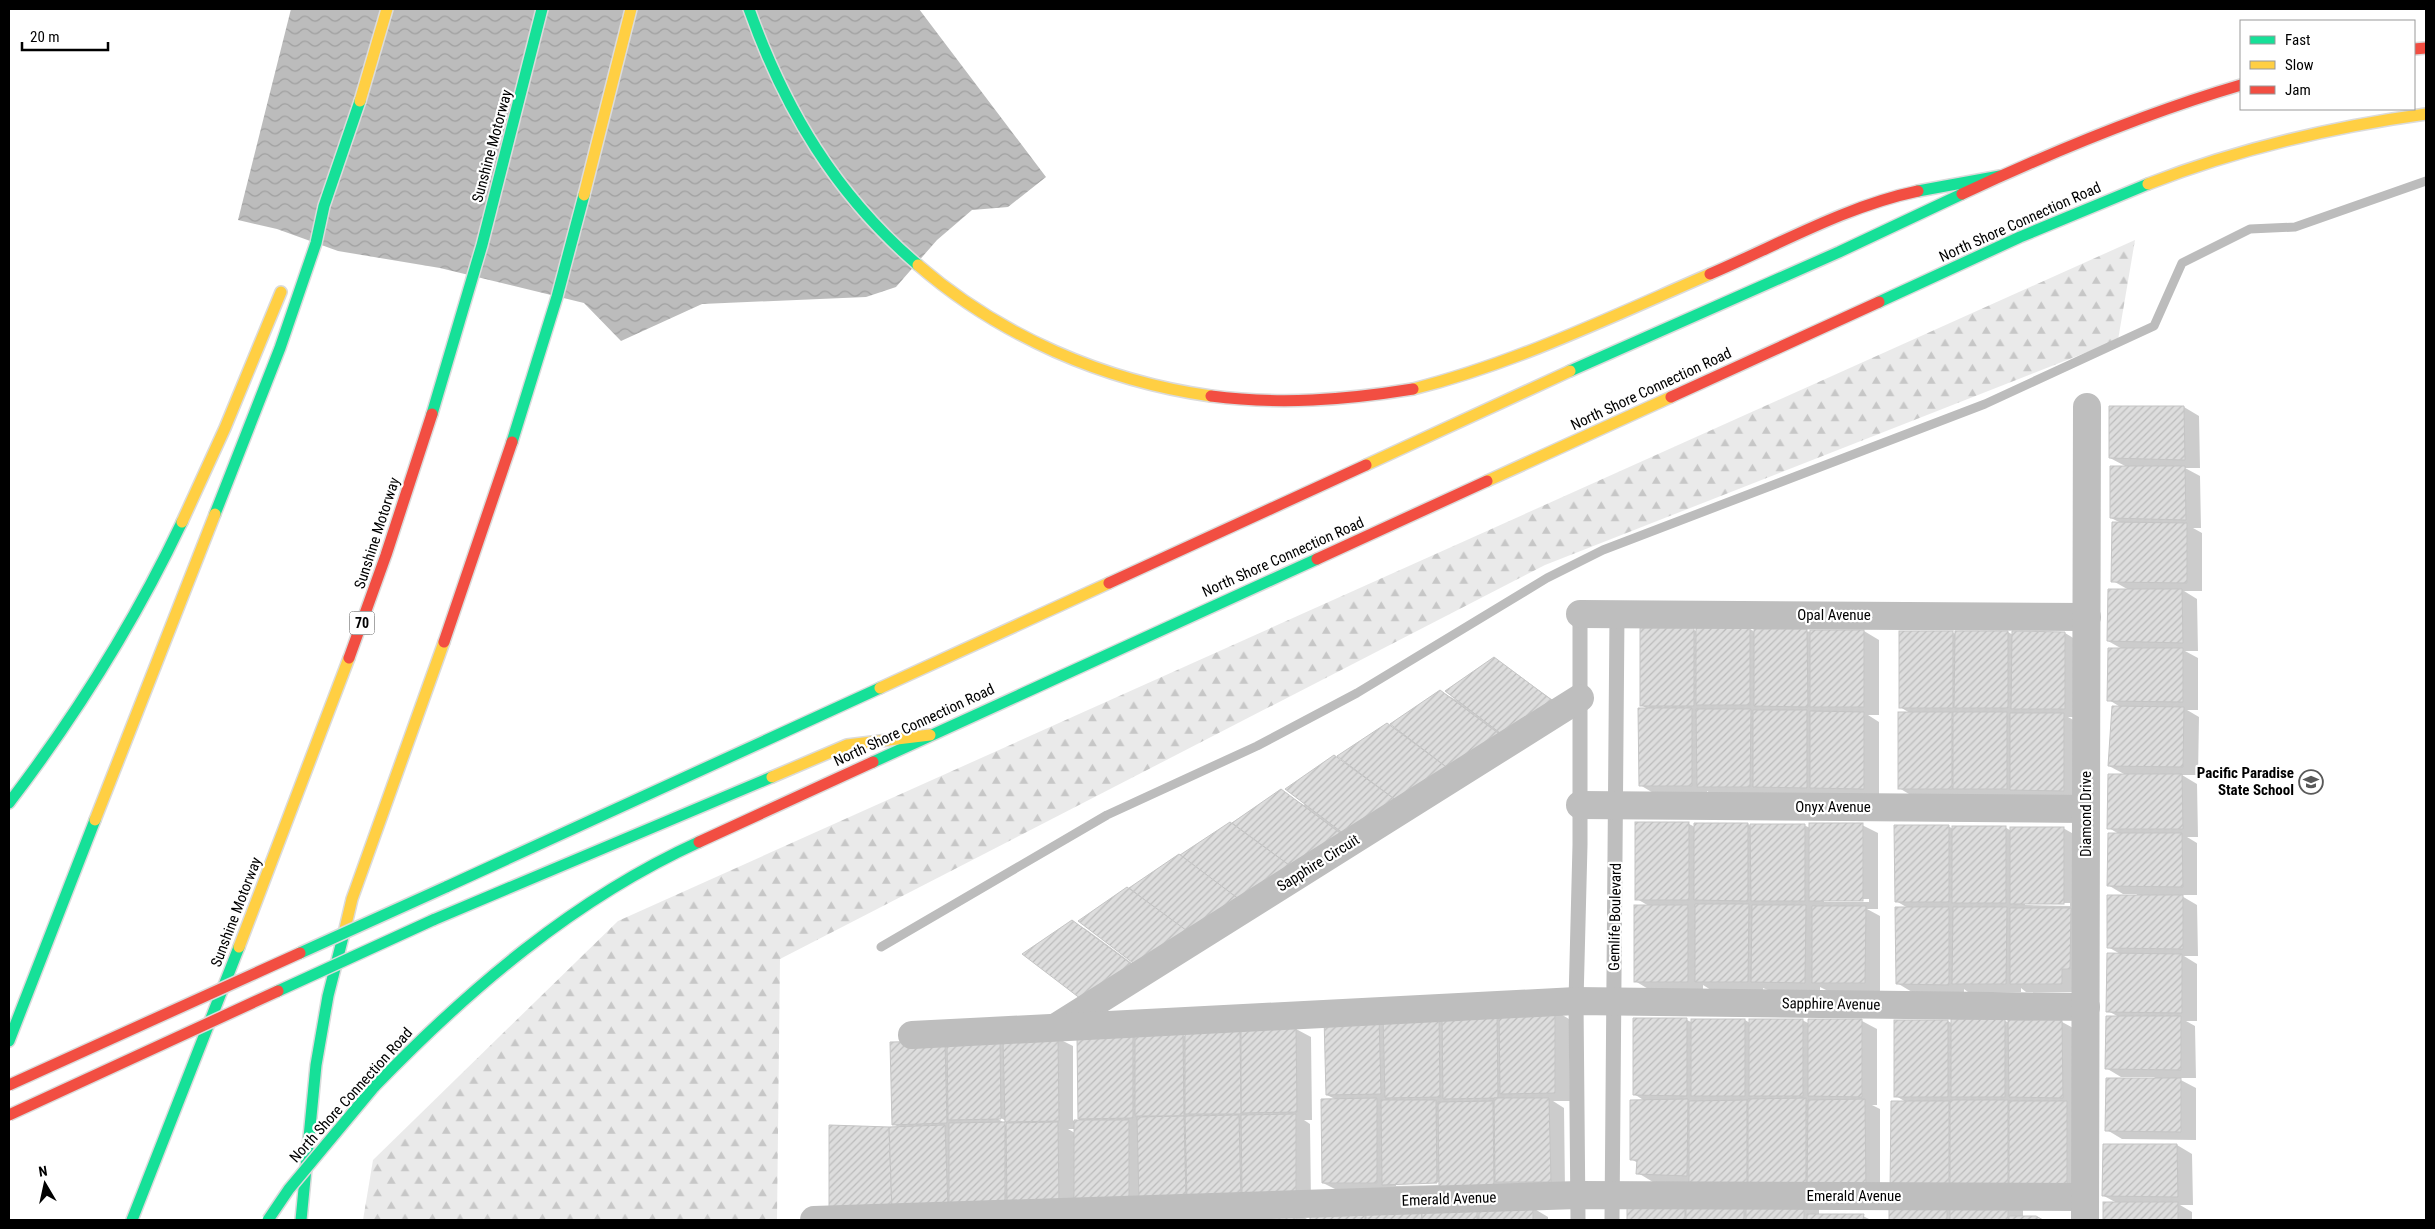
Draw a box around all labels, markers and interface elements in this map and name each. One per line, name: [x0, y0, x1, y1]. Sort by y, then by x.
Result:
scale bar: [22, 20, 109, 52]
legend: [2240, 20, 2415, 110]
text: 20 m: [30, 28, 60, 46]
text: Fast: [2285, 31, 2310, 49]
text: Slow: [2285, 56, 2314, 74]
text: Jam: [2285, 81, 2311, 99]
street label: Sunshine Motorway: [468, 88, 516, 204]
street label: North Shore Connection Road: [1936, 178, 2104, 266]
street label: North Shore Connection Road: [1568, 344, 1734, 434]
street label: Sunshine Motorway: [351, 475, 403, 591]
street label: North Shore Connection Road: [1199, 513, 1367, 601]
street label: Opal Avenue: [1797, 606, 1871, 624]
road number: 70: [350, 612, 374, 634]
street label: North Shore Connection Road: [831, 680, 997, 770]
place label: Pacific Paradise State School: [2197, 764, 2294, 799]
school or university icon: Pacific Paradise State School: [2298, 769, 2324, 795]
street label: Diamond Drive: [2077, 771, 2095, 857]
street label: Onyx Avenue: [1795, 798, 1871, 816]
street label: Sapphire Circuit: [1273, 831, 1363, 895]
street label: Sunshine Motorway: [207, 855, 265, 969]
street label: Gemlife Boulevard: [1605, 863, 1625, 971]
street label: Sapphire Avenue: [1782, 994, 1880, 1014]
street label: North Shore Connection Road: [286, 1024, 416, 1166]
north arrow: [20, 1159, 70, 1209]
text: N: [37, 1163, 48, 1180]
street label: Emerald Avenue: [1807, 1187, 1901, 1205]
street label: Emerald Avenue: [1401, 1188, 1497, 1210]

